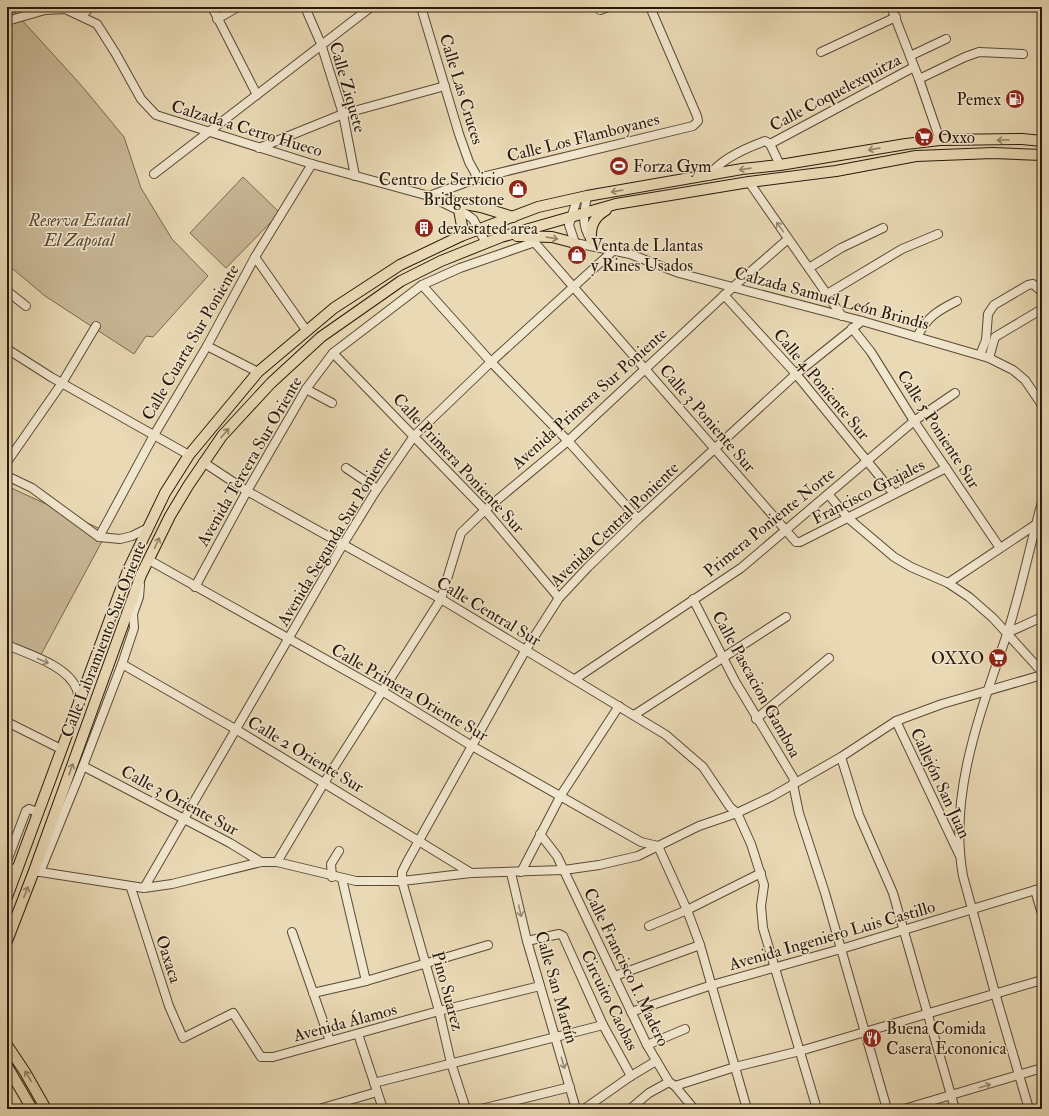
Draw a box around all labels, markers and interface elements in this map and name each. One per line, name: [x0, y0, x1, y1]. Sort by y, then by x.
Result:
street label: Calle Las Cruces: [435, 31, 488, 147]
street label: Calle Ziquete: [325, 39, 370, 135]
street label: Calle Coquelexquitza: [766, 49, 905, 136]
fuel station icon: Pemex: [1004, 88, 1026, 110]
place label: Pemex: [957, 89, 1001, 110]
street label: Calzada a Cerro Hueco: [169, 95, 325, 161]
street label: Calle Los Flamboyanes: [505, 108, 662, 168]
supermarket icon: Oxxo: [913, 126, 935, 148]
place label: Oxxo: [938, 127, 975, 148]
one-way arrow: [997, 136, 1010, 143]
one-way arrow: [868, 146, 881, 154]
sports icon: Forza Gym: [608, 155, 630, 177]
place label: Forza Gym: [633, 156, 712, 178]
one-way arrow: [739, 165, 752, 173]
place label: Centro de Servicio Bridgestone: [379, 169, 504, 210]
shop icon: Centro de Servicio Bridgestone: [507, 178, 529, 200]
one-way arrow: [611, 187, 624, 195]
park label: Reserva Estatal El Zapotal: [27, 210, 132, 251]
building icon: devastated area: [413, 217, 435, 239]
place label: devastated area: [438, 218, 539, 239]
one-way arrow: [776, 221, 784, 232]
one-way arrow: [545, 234, 558, 242]
place label: Venta de Llantas y Rines Usados: [591, 235, 703, 277]
shop icon: Venta de Llantas y Rines Usados: [566, 244, 588, 266]
street label: Calle Cuarta Sur Poniente: [137, 261, 244, 424]
street label: Calzada Samuel León Brindis: [732, 262, 932, 335]
street label: Avenida Primera Sur Poniente: [507, 323, 671, 474]
street label: Calle 4 Poniente Sur: [769, 324, 875, 445]
street label: Calle 3 Poniente Sur: [655, 360, 761, 477]
street label: Calle 5 Poniente Sur: [892, 366, 985, 493]
street label: Avenida Tercera Sur Oriente: [192, 373, 307, 551]
street label: Calle Primera Poniente Sur: [388, 389, 529, 538]
one-way arrow: [220, 428, 229, 438]
street label: Avenida Segunda Sur Poniente: [272, 443, 396, 631]
street label: Francisco Grajales: [808, 454, 928, 529]
street label: Avenida Central Poniente: [545, 457, 683, 592]
street label: Primera Poniente Norte: [700, 463, 839, 582]
street label: Calle Libramiento Sur Oriente: [56, 538, 151, 740]
one-way arrow: [154, 538, 161, 550]
street label: Calle Central Sur: [433, 572, 545, 651]
street label: Calle Pascacion Gamboa: [707, 607, 806, 762]
street label: Calle Primera Oriente Sur: [328, 639, 492, 746]
supermarket icon: OXXO: [987, 647, 1009, 669]
place label: OXXO: [931, 648, 984, 669]
one-way arrow: [36, 658, 48, 665]
street label: Calle 2 Oriente Sur: [244, 711, 368, 798]
street label: Callejón San Juan: [905, 725, 975, 842]
street label: Calle 3 Oriente Sur: [117, 761, 243, 841]
one-way arrow: [67, 764, 75, 776]
street label: Calle Francisco I. Madero: [579, 885, 674, 1050]
one-way arrow: [23, 886, 31, 898]
street label: Avenida Ingeniero Luis Castillo: [726, 896, 938, 975]
one-way arrow: [516, 904, 524, 917]
street label: Calle San Martín: [530, 929, 583, 1046]
street label: Oaxaca: [151, 933, 186, 987]
street label: Circuito Caobas: [576, 947, 643, 1054]
street label: Pino Suarez: [427, 949, 468, 1033]
street label: Avenida Álamos: [290, 998, 399, 1047]
place label: Buena Comida Casera Econonica: [886, 1018, 1007, 1059]
restaurant icon: Buena Comida Casera Econonica: [861, 1027, 883, 1049]
one-way arrow: [560, 1056, 567, 1069]
one-way arrow: [23, 1070, 31, 1082]
one-way arrow: [978, 1082, 991, 1089]

